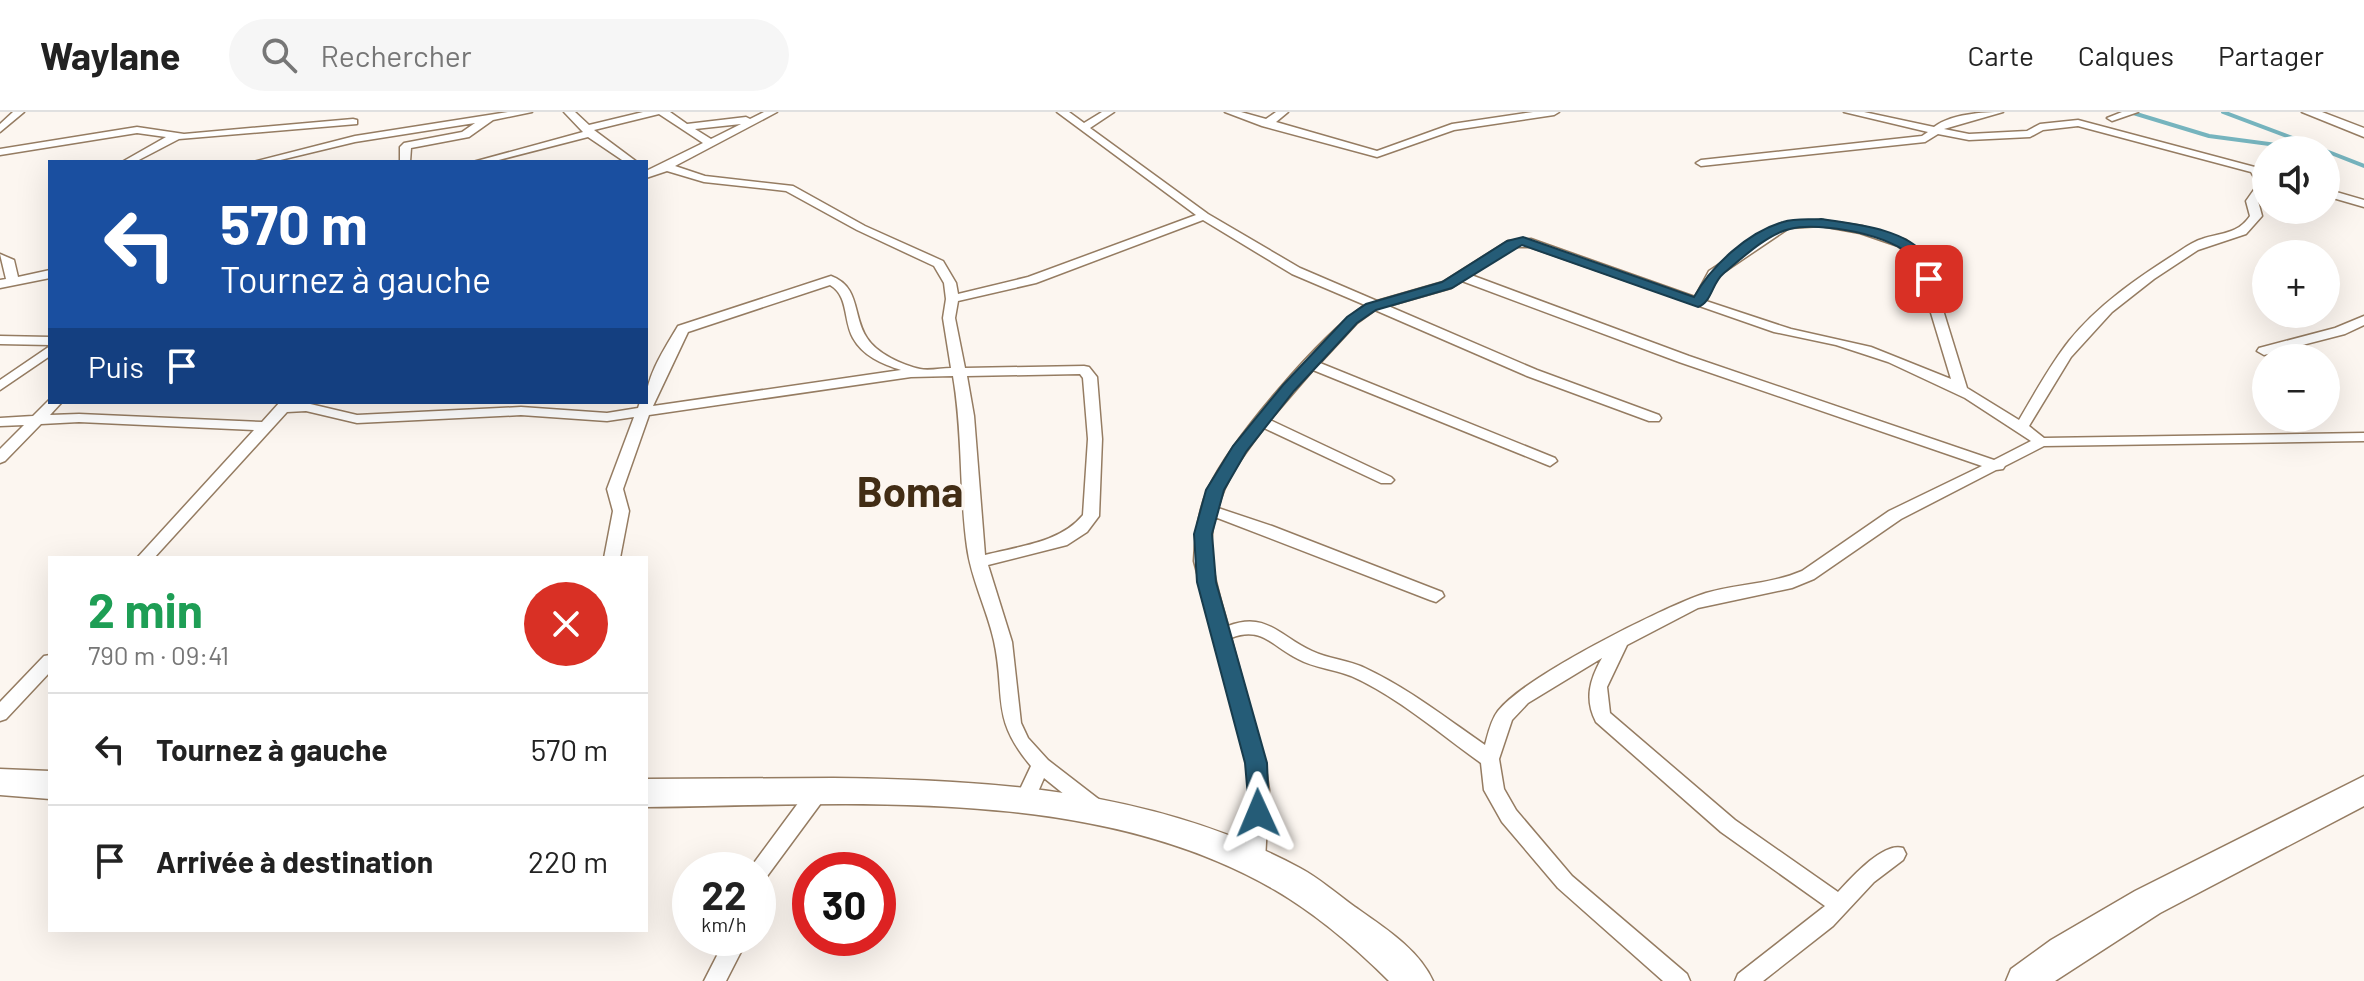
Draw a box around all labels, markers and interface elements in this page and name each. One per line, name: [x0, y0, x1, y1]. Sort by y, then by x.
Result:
search box: [229, 19, 789, 91]
text: Waylane: [40, 32, 181, 78]
icon: search: [257, 33, 301, 77]
text: Rechercher: [321, 37, 472, 73]
text: Carte: [1967, 38, 2034, 72]
text: Calques: [2078, 38, 2174, 72]
text: Partager: [2218, 38, 2324, 72]
map controls: [2252, 136, 2340, 432]
button: sound: [2252, 136, 2340, 224]
text: 570 m: [220, 189, 368, 256]
icon: left: [88, 192, 192, 296]
button: +: [2252, 240, 2340, 328]
pin: [1895, 245, 1963, 313]
text: Tournez à gauche: [220, 257, 491, 300]
icon: arrive: [1907, 257, 1951, 301]
icon: arrive: [160, 344, 204, 388]
button: −: [2252, 344, 2340, 432]
text: Puis: [88, 348, 144, 384]
district label: Boma: [857, 465, 963, 515]
text: 2 min: [88, 580, 203, 638]
button: close: [524, 582, 608, 666]
text: 790 m · 09:41: [88, 639, 229, 670]
icon: left: [88, 727, 132, 771]
text: Tournez à gauche: [156, 731, 388, 767]
text: 570 m: [531, 731, 608, 767]
position arrow: [1216, 771, 1300, 855]
icon: arrive: [88, 839, 132, 883]
text: Arrivée à destination: [156, 843, 433, 879]
text: 220 m: [528, 843, 608, 879]
speed limit sign: 30: [792, 852, 896, 956]
text: 22: [702, 870, 746, 918]
text: km/h: [701, 912, 747, 936]

